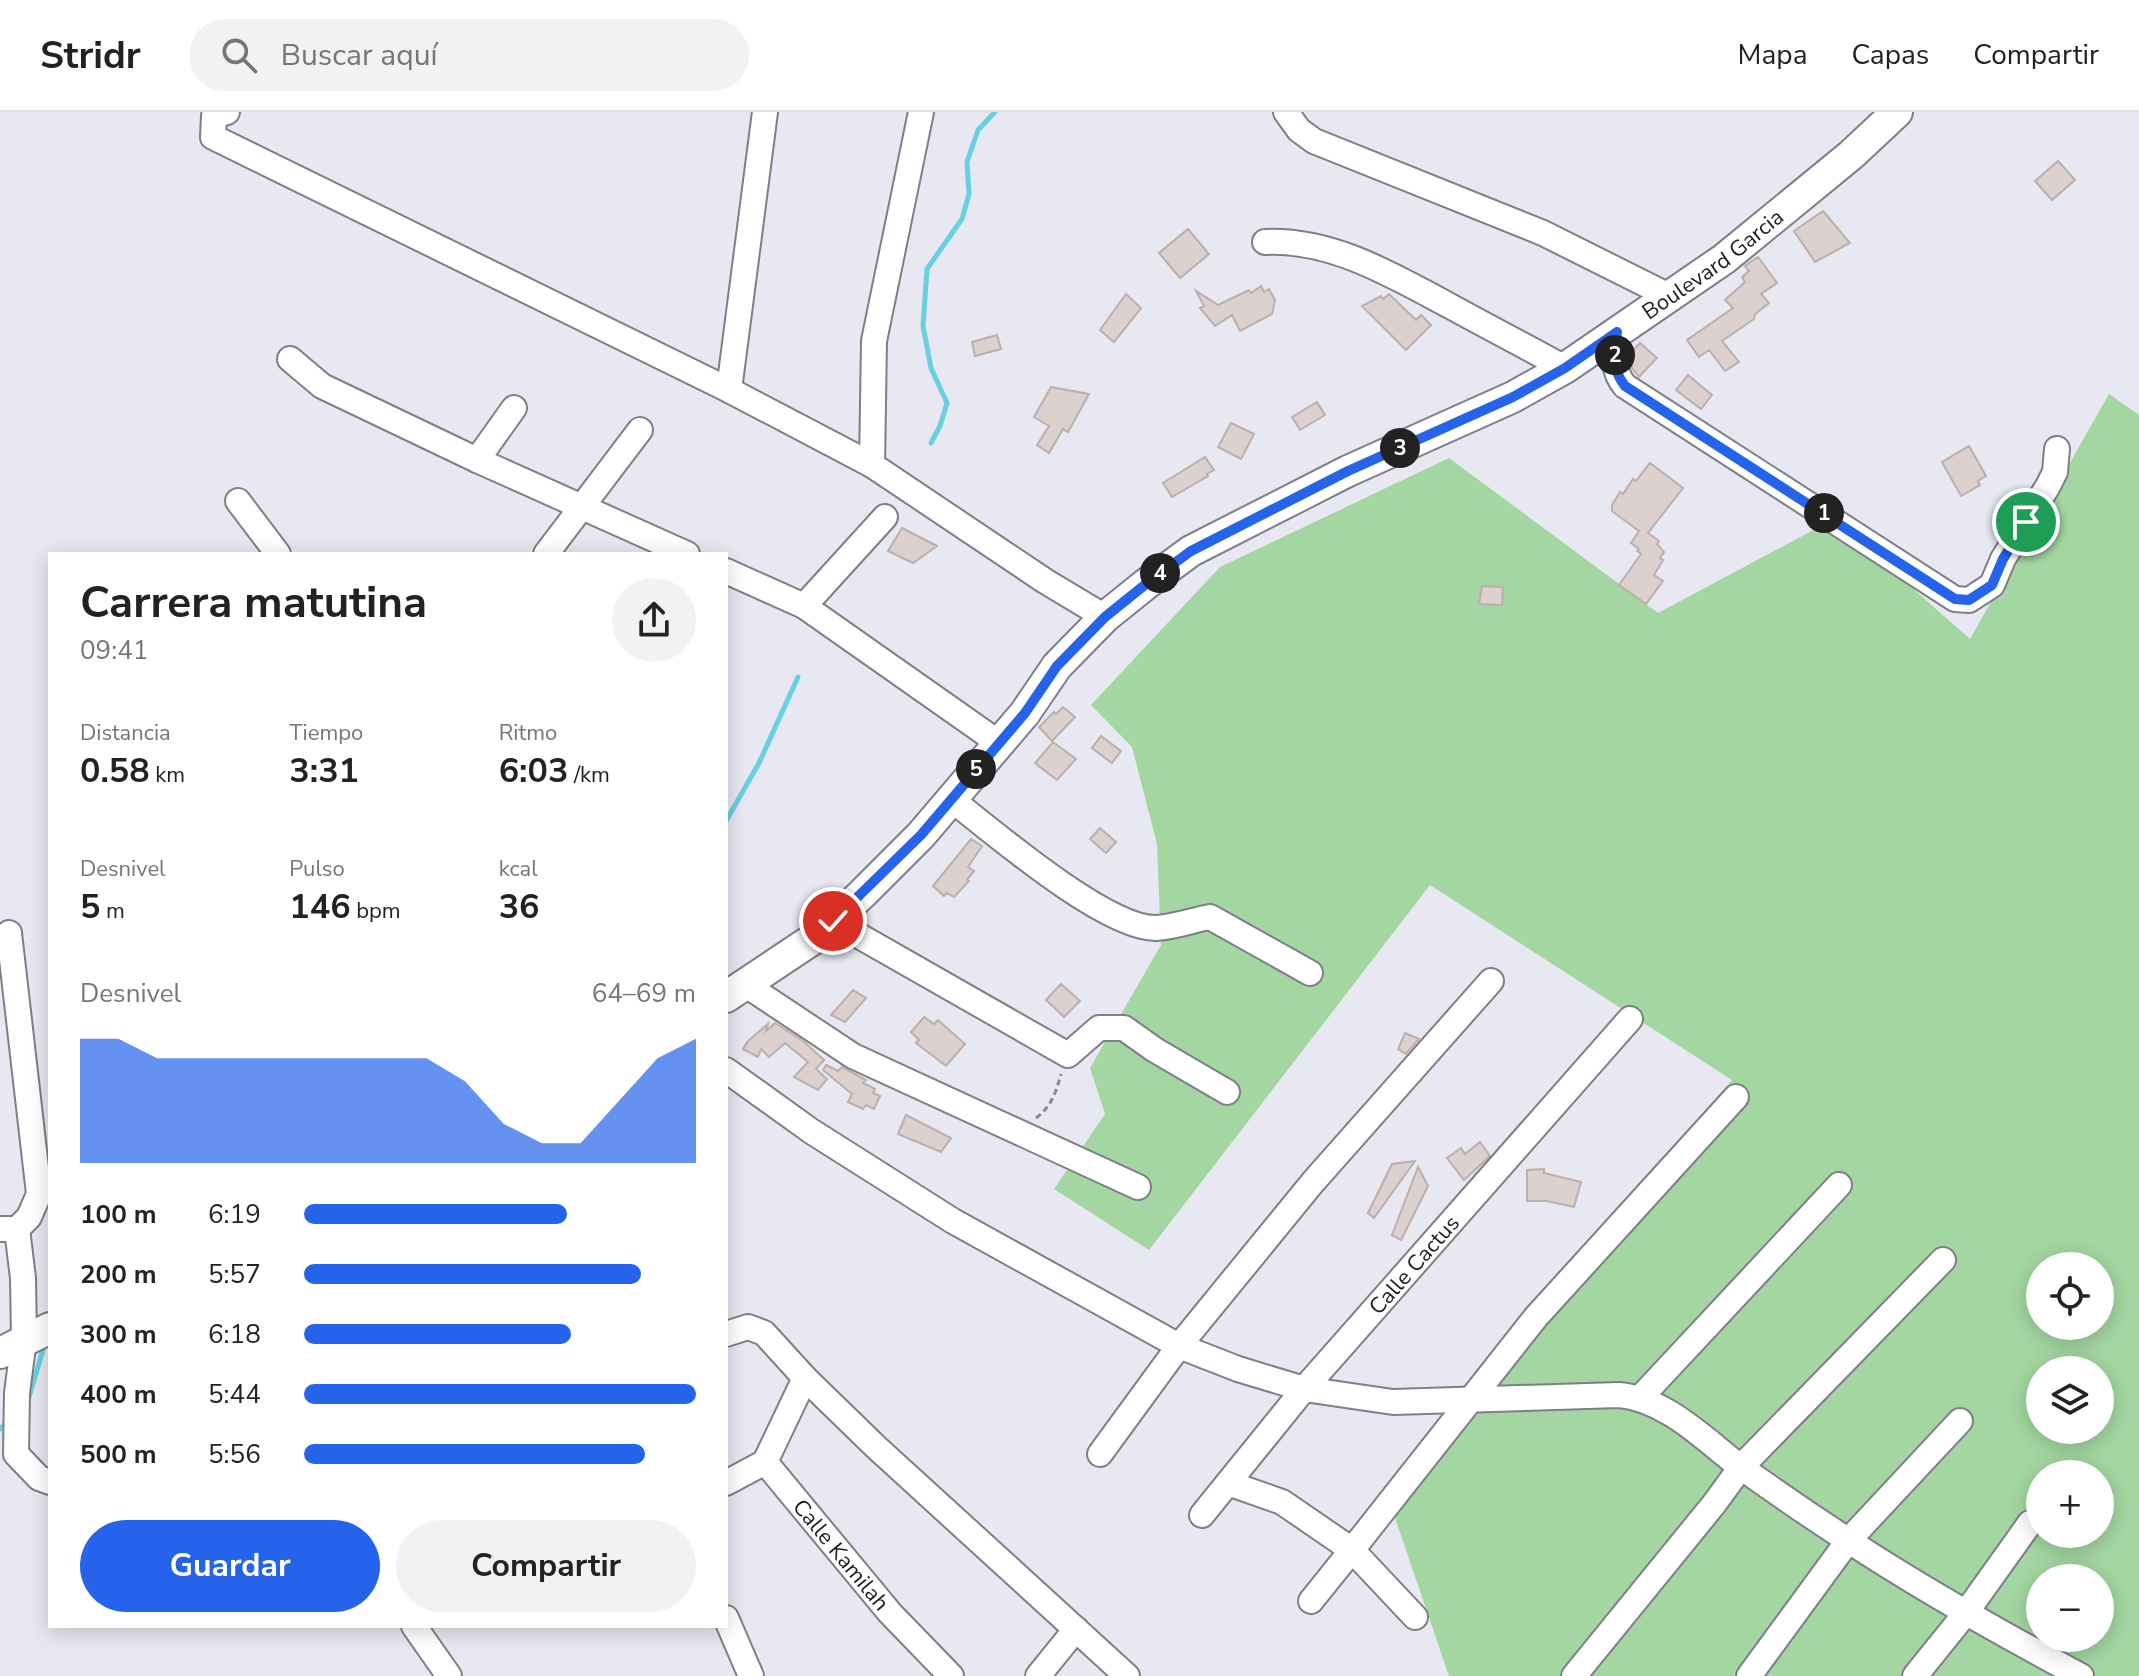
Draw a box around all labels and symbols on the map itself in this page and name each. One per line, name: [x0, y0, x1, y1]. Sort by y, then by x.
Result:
street label: Boulevard Garcia: [1636, 202, 1790, 327]
pin: 2: [1595, 335, 1635, 375]
pin: 3: [1380, 428, 1420, 468]
pin: [1992, 488, 2060, 556]
pin: 1: [1804, 493, 1844, 533]
pin: 4: [1140, 553, 1180, 593]
pin: 5: [956, 749, 996, 789]
pin: [799, 887, 867, 955]
street label: Calle Cactus: [1362, 1209, 1466, 1321]
street label: Calle Kamilah: [786, 1493, 896, 1617]

